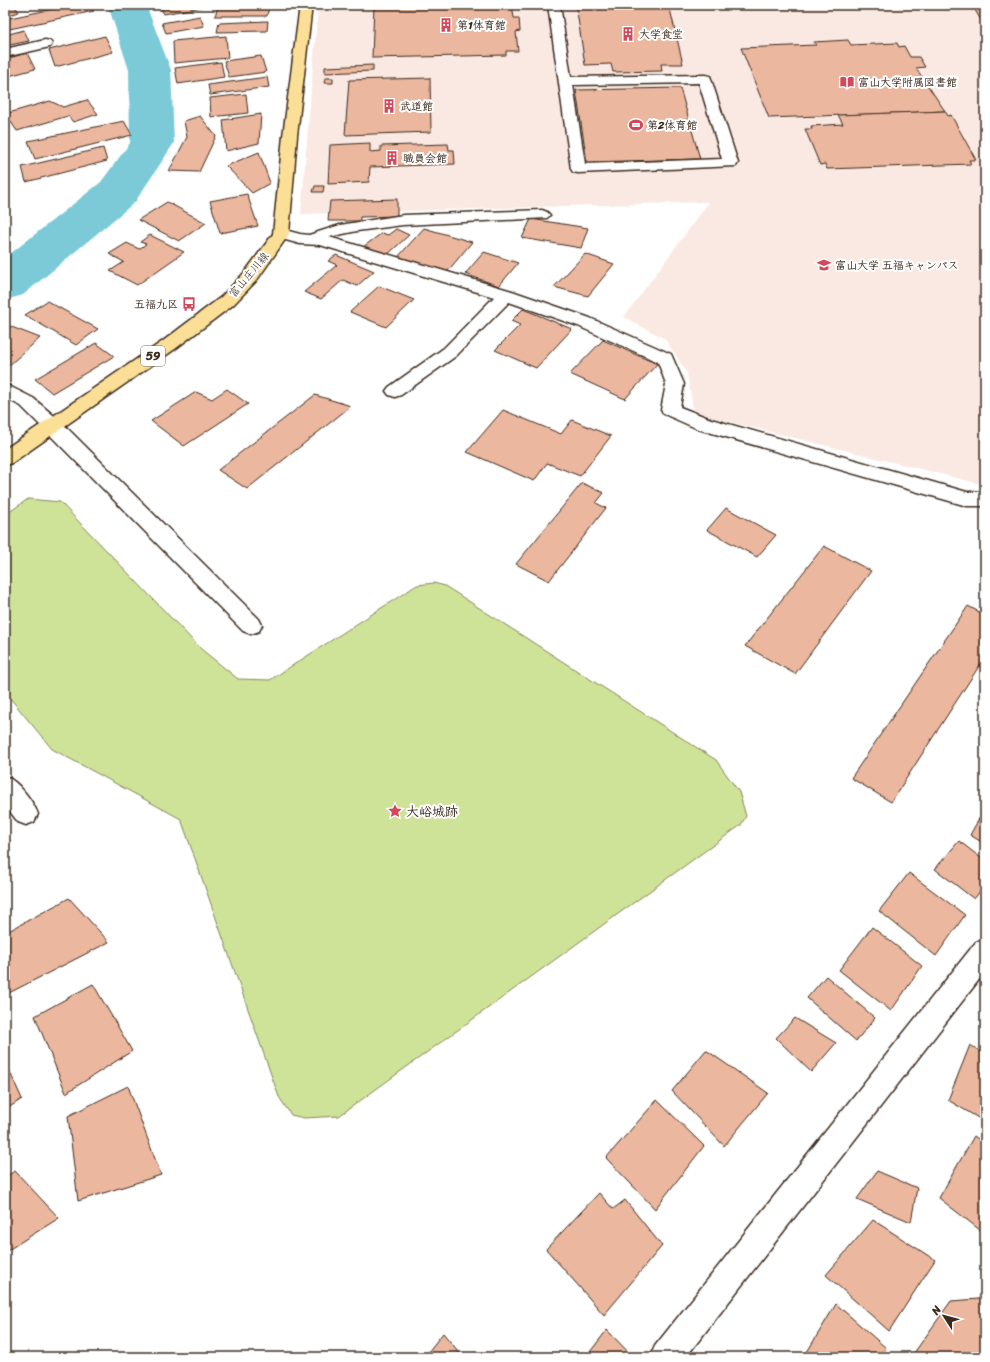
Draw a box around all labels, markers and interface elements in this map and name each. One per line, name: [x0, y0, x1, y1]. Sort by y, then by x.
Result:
place label: 第1体育館: [457, 16, 506, 35]
building icon: 第1体育館: [438, 17, 454, 33]
place label: 大学食堂: [639, 25, 683, 44]
building icon: 大学食堂: [620, 26, 636, 42]
place label: 富山大学附属図書館: [858, 73, 957, 92]
library icon: 富山大学附属図書館: [839, 74, 855, 90]
place label: 武道館: [400, 97, 433, 116]
building icon: 武道館: [381, 98, 397, 114]
place label: 第2体育館: [647, 116, 697, 135]
sports icon: 第2体育館: [628, 117, 644, 133]
place label: 職員会館: [403, 149, 447, 168]
building icon: 職員会館: [384, 150, 400, 166]
street label: 富山庄川線: [224, 248, 274, 302]
place label: 富山大学 五福キャンパス: [835, 256, 958, 275]
school or university icon: 富山大学 五福キャンパス: [816, 257, 832, 273]
place label: 五福九区: [134, 295, 178, 314]
bus stop icon: 五福九区: [181, 296, 197, 312]
road number: 59: [141, 346, 165, 366]
place label: 大峪城跡: [406, 800, 458, 823]
place icon: 大峪城跡: [387, 803, 403, 819]
north arrow: [924, 1296, 964, 1336]
text: N: [926, 1301, 946, 1320]

